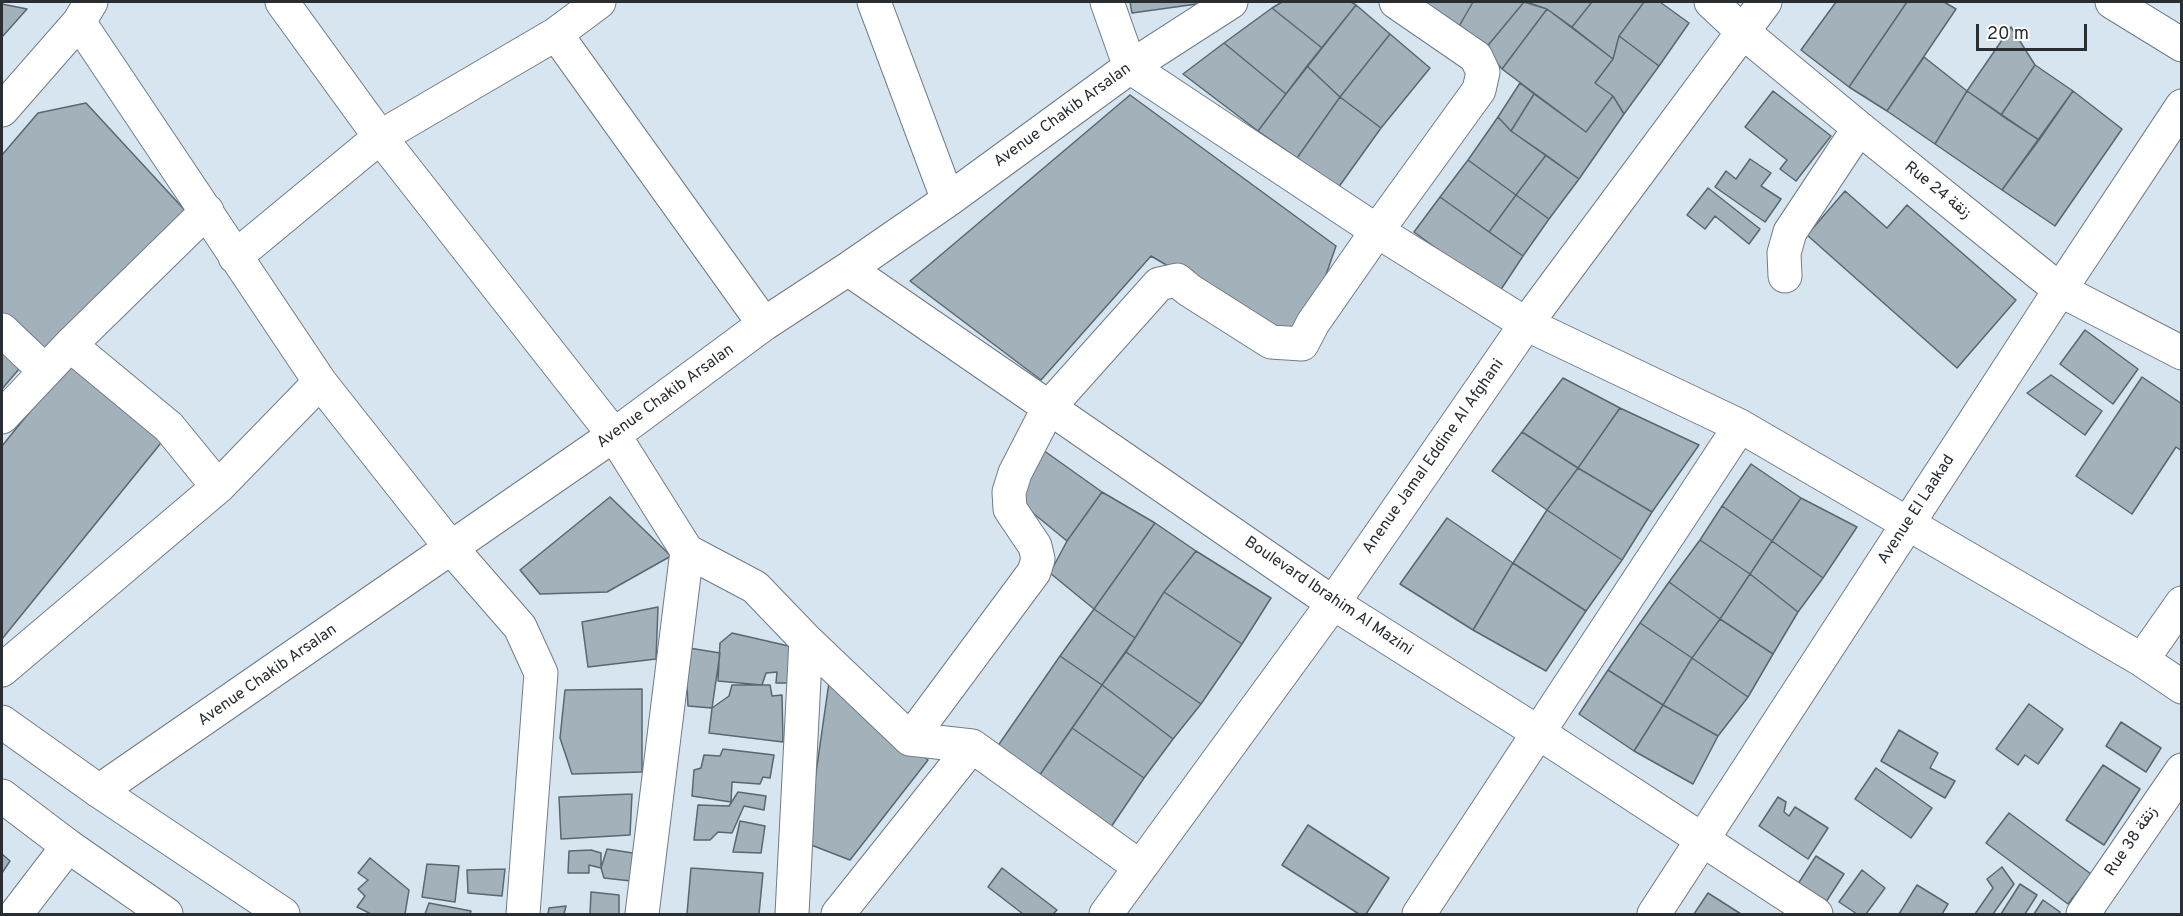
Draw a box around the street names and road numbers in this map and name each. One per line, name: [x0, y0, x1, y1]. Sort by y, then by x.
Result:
street label: Avenue Chakib Arsalan: [991, 60, 1135, 172]
street label: Rue 24 زنقة: [1900, 158, 1974, 224]
street label: Avenue Chakib Arsalan: [594, 341, 738, 453]
street label: Anenue Jamal Eddine Al Afghani: [1359, 356, 1509, 558]
street label: Avenue El Laakad: [1875, 452, 1959, 568]
street label: Boulevard Ibrahim Al Mazini: [1240, 533, 1416, 661]
street label: Avenue Chakib Arsalan: [195, 621, 341, 731]
street label: Rue 38 زنقة: [2102, 803, 2162, 881]

